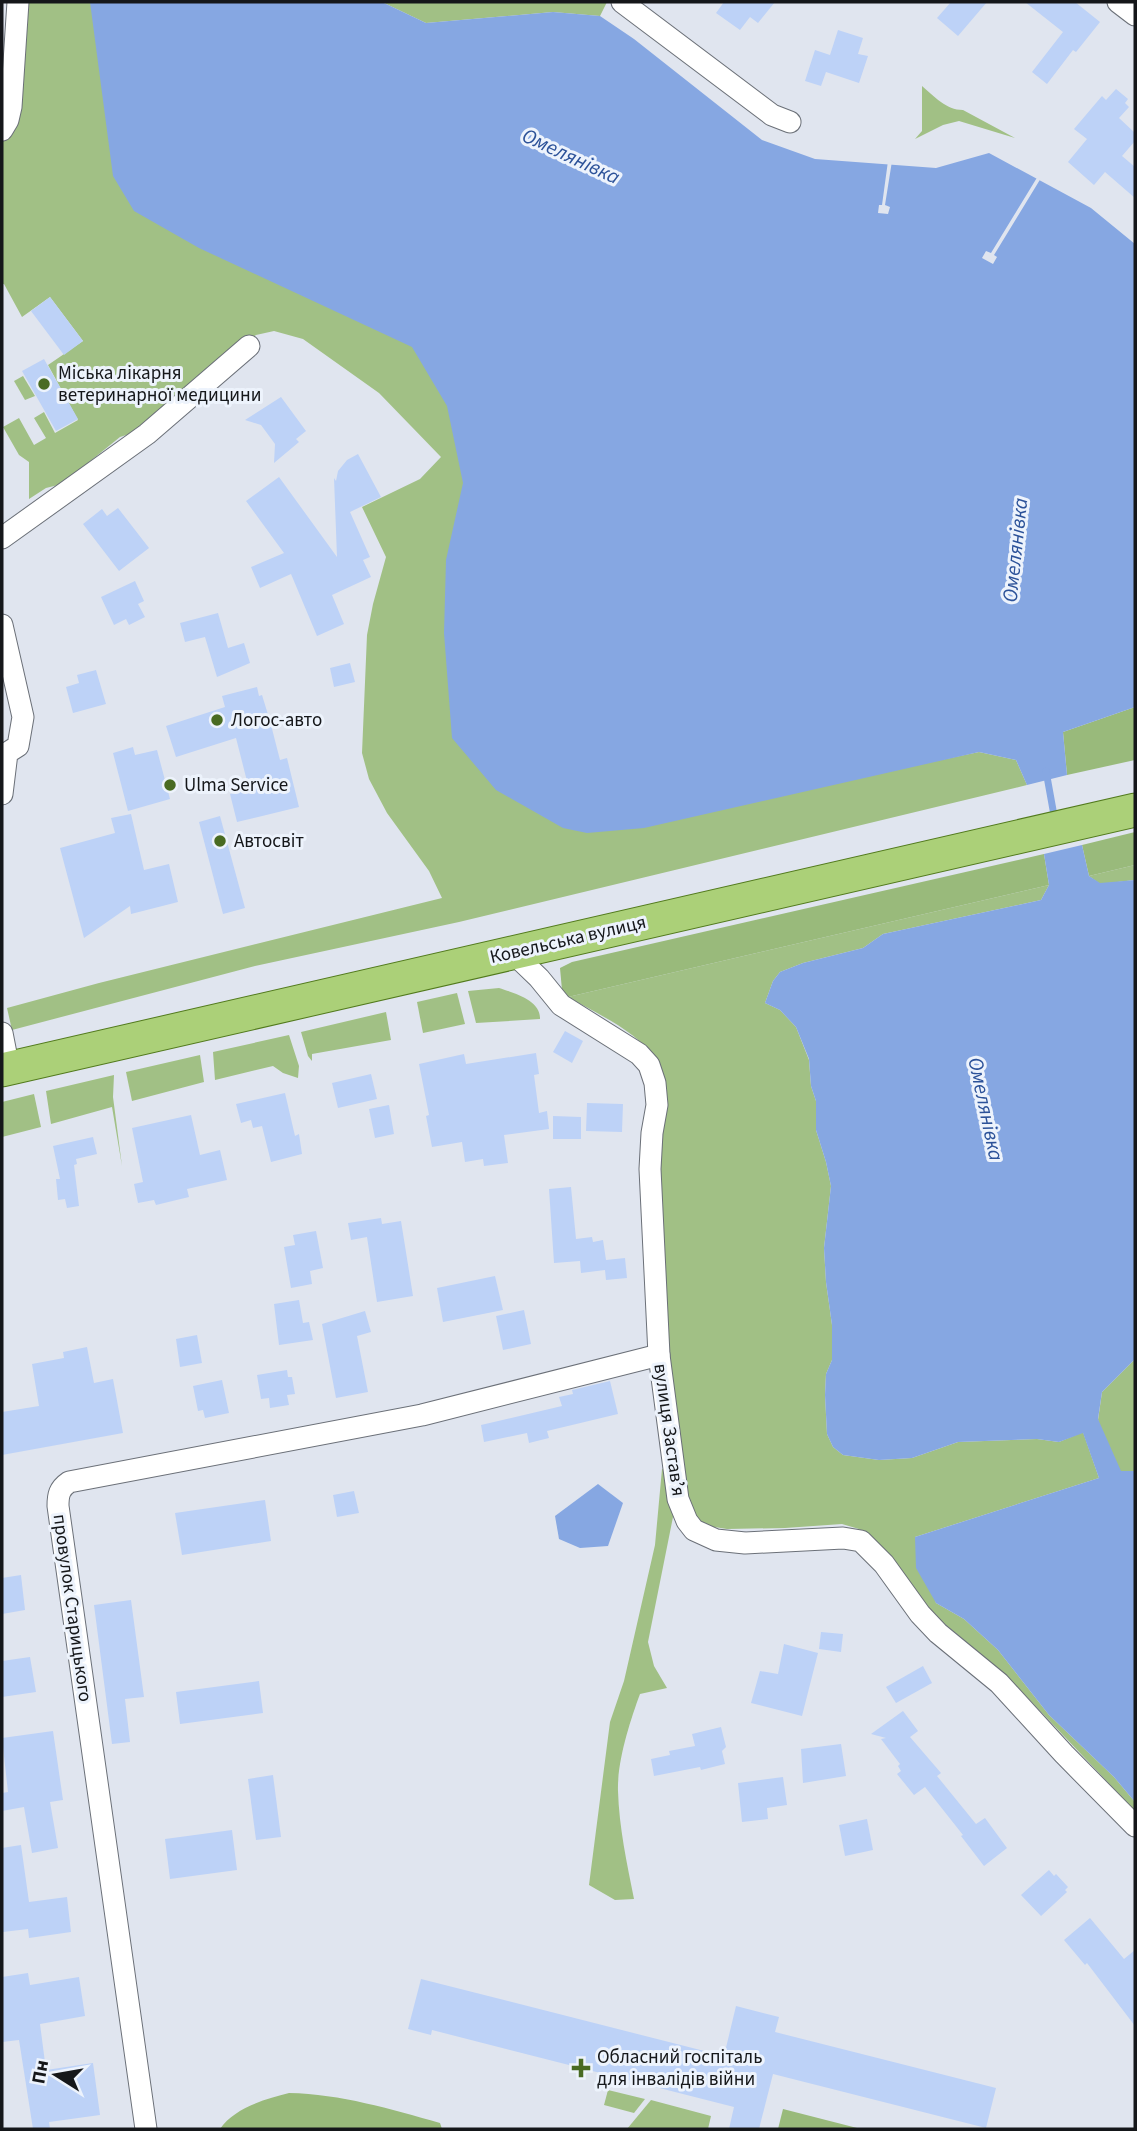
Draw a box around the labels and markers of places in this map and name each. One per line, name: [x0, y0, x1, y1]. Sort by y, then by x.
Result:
place label: Міська лікарня ветеринарної медицини: [58, 360, 261, 409]
marker: Міська лікарня ветеринарної медицини: [36, 376, 52, 392]
place label: Логос-авто: [231, 707, 322, 734]
marker: Логос-авто: [209, 712, 225, 728]
place label: Ulma Service: [184, 772, 288, 799]
marker: Ulma Service: [162, 777, 178, 793]
place label: Автосвіт: [234, 828, 304, 855]
marker: Автосвіт: [212, 833, 228, 849]
place label: Обласний госпіталь для інвалідів війни: [597, 2044, 763, 2093]
marker: Обласний госпіталь для інвалідів війни: [571, 2058, 591, 2078]

